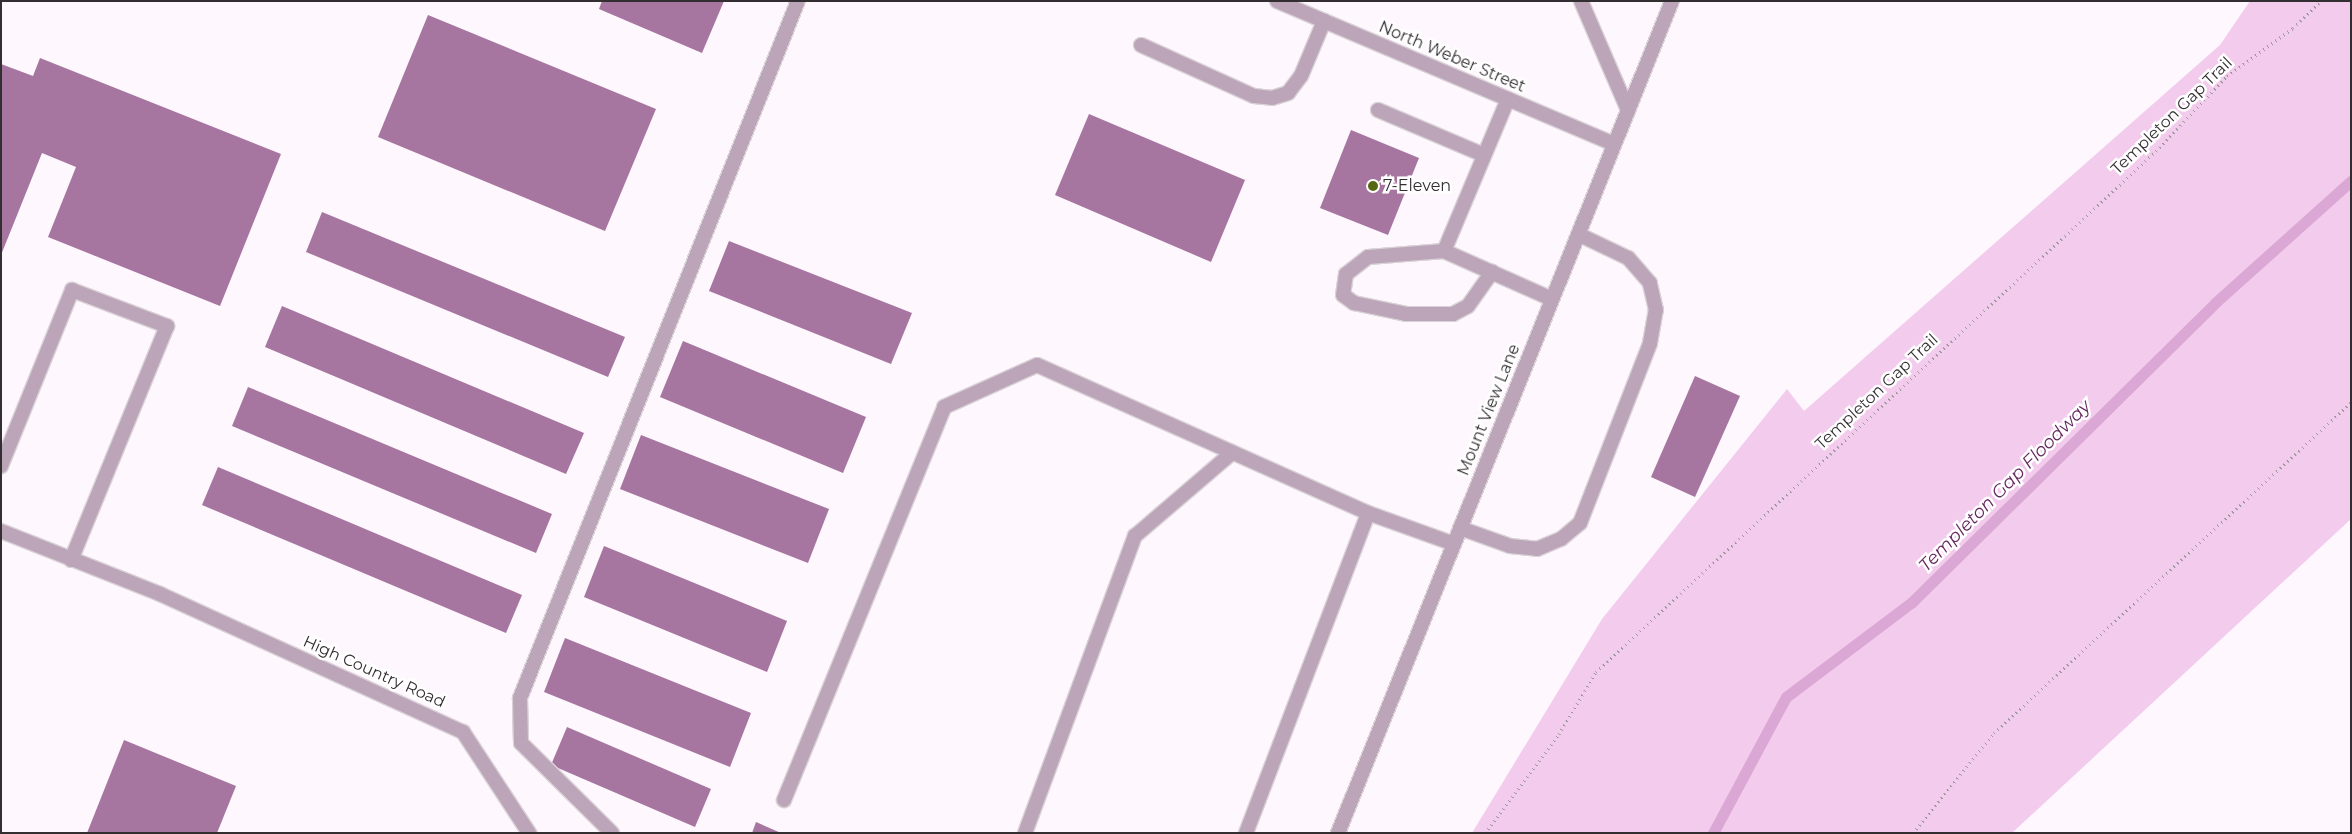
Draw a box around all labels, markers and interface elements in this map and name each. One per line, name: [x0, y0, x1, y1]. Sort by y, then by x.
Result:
street label: North Weber Street: [1376, 17, 1528, 97]
street label: Templeton Gap Trail: [2108, 53, 2236, 179]
place label: 7-Eleven: [1383, 176, 1451, 196]
marker: 7-Eleven: [1367, 180, 1379, 192]
street label: Templeton Gap Trail: [1812, 330, 1942, 454]
street label: Mount View Lane: [1454, 342, 1524, 478]
water label: Templeton Gap Floodway: [1915, 396, 2095, 576]
street label: High Country Road: [300, 632, 448, 712]

